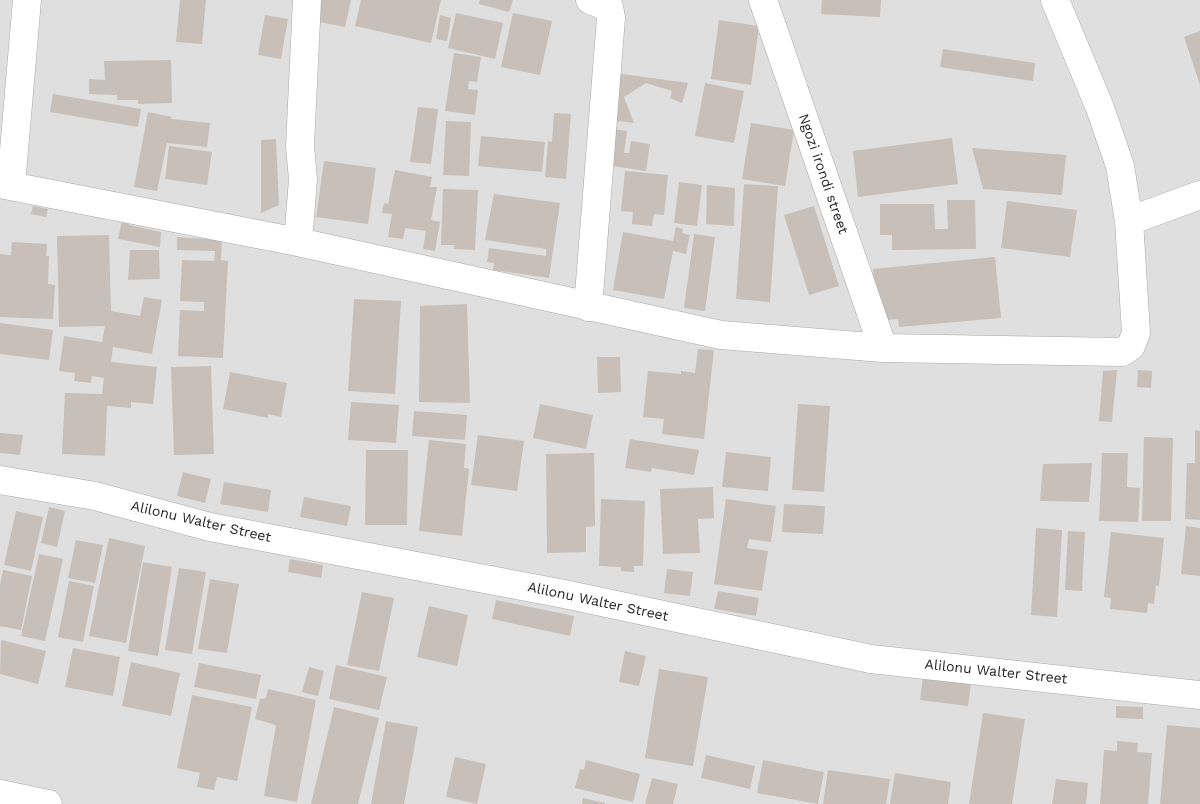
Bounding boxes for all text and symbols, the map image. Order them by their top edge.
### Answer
street label: Ngozi irondi street [795,112,851,236]
street label: Alilonu Walter Street [129,498,273,546]
street label: Alilonu Walter Street [526,579,670,625]
street label: Alilonu Walter Street [924,656,1068,688]

